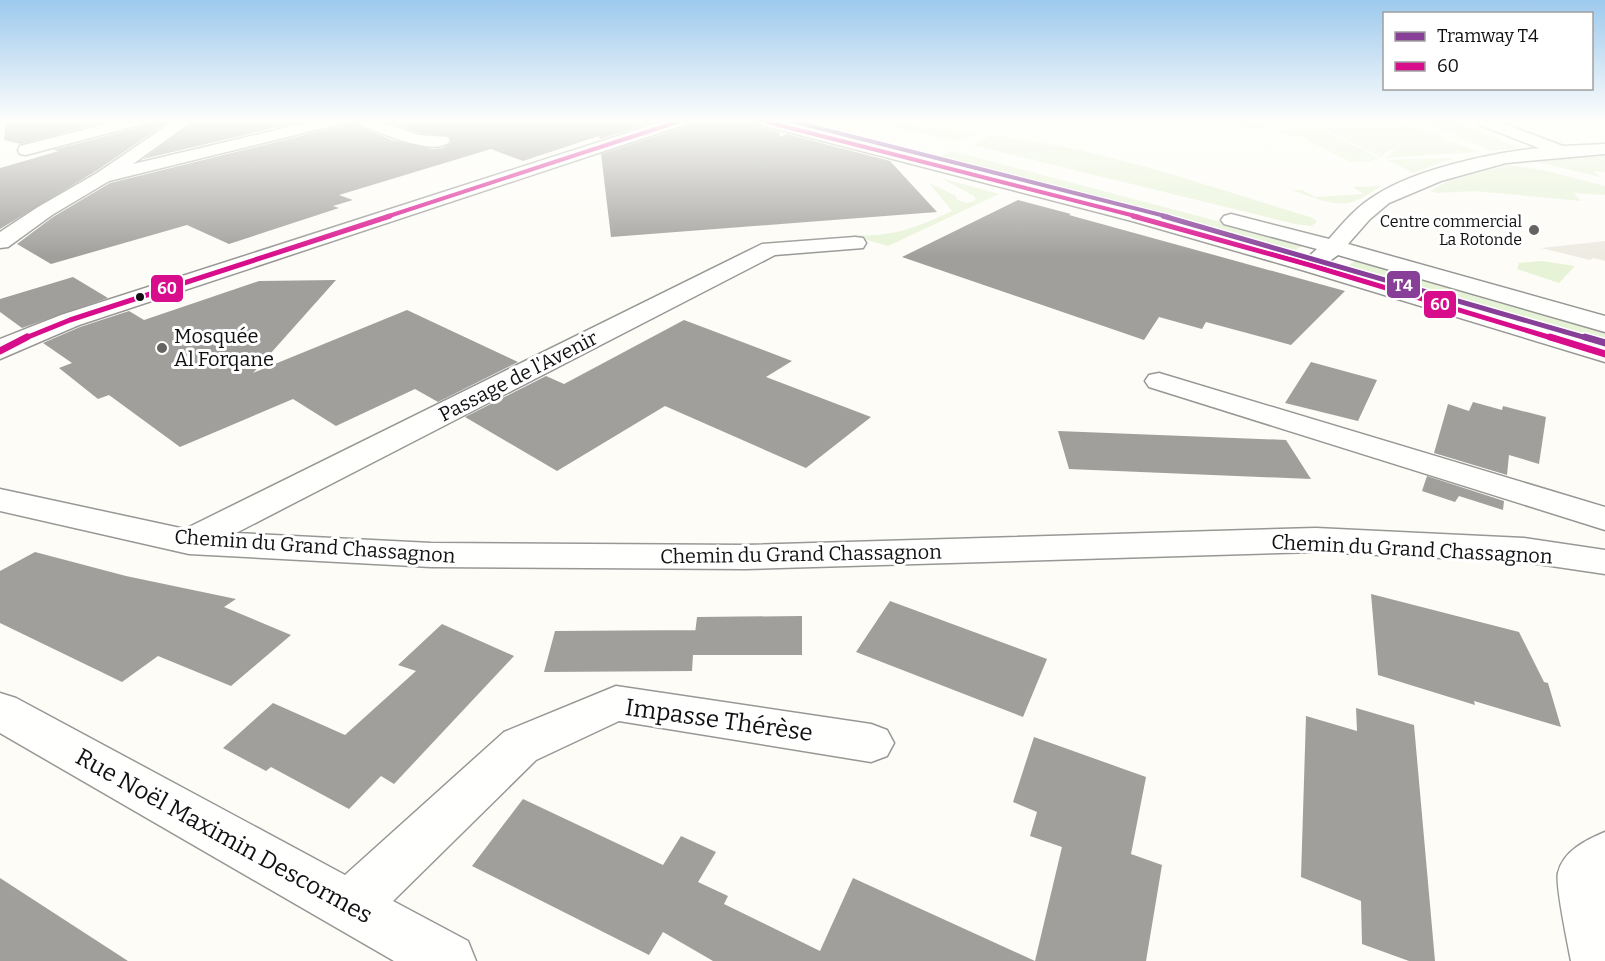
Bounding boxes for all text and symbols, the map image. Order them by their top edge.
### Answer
legend [1383,12,1593,90]
text: Tramway T4 [1437,25,1539,47]
text: 60 [1437,55,1459,77]
place label: Centre commercial La Rotonde [1380,212,1522,249]
marker: Centre commercial La Rotonde [1527,223,1541,237]
line badge: T4 [1386,270,1421,299]
line badge: 60 [150,274,184,303]
text: T4 [1393,276,1413,295]
text: 60 [157,279,177,298]
line badge: 60 [1423,290,1457,319]
unlabelled marker [134,291,146,303]
text: 60 [1430,295,1450,314]
place label: Mosquée Al Forqane [174,324,274,371]
street label: Passage de l'Avenir [435,326,602,426]
marker: Mosquée Al Forqane [155,341,169,355]
street label: Chemin du Grand Chassagnon [174,524,457,568]
street label: Chemin du Grand Chassagnon [1271,530,1554,568]
street label: Chemin du Grand Chassagnon [660,540,942,568]
street label: Impasse Thérèse [623,693,815,747]
street label: Rue Noël Maximin Descormes [71,743,377,929]

